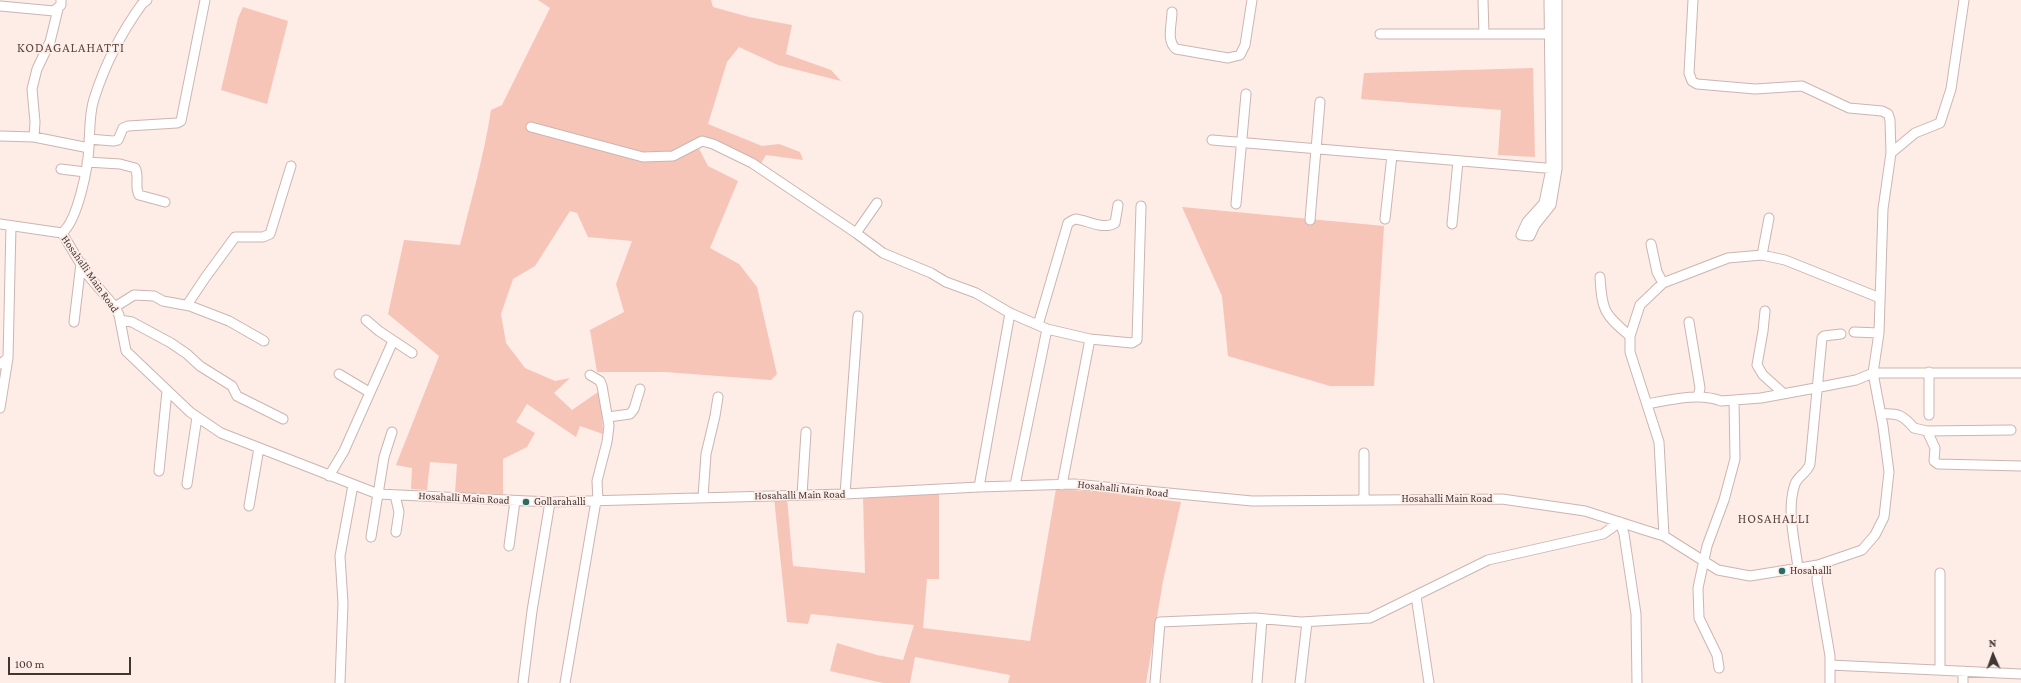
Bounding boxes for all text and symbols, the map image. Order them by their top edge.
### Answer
district label: KODAGALAHATTI [17,40,125,56]
street label: Hosahalli Main Road [58,233,122,315]
street label: Hosahalli Main Road [1077,478,1169,500]
street label: Hosahalli Main Road [754,488,846,502]
street label: Hosahalli Main Road [418,489,510,507]
street label: Hosahalli Main Road [1401,492,1493,506]
place label: Gollarahalli [534,495,586,509]
marker: Gollarahalli [521,497,531,507]
district label: HOSAHALLI [1738,511,1810,527]
place label: Hosahalli [1790,564,1832,578]
marker: Hosahalli [1777,566,1787,576]
north arrow [1973,635,2013,675]
text: N [1989,637,1997,649]
scale bar [10,649,133,675]
text: 100 m [15,657,44,671]

